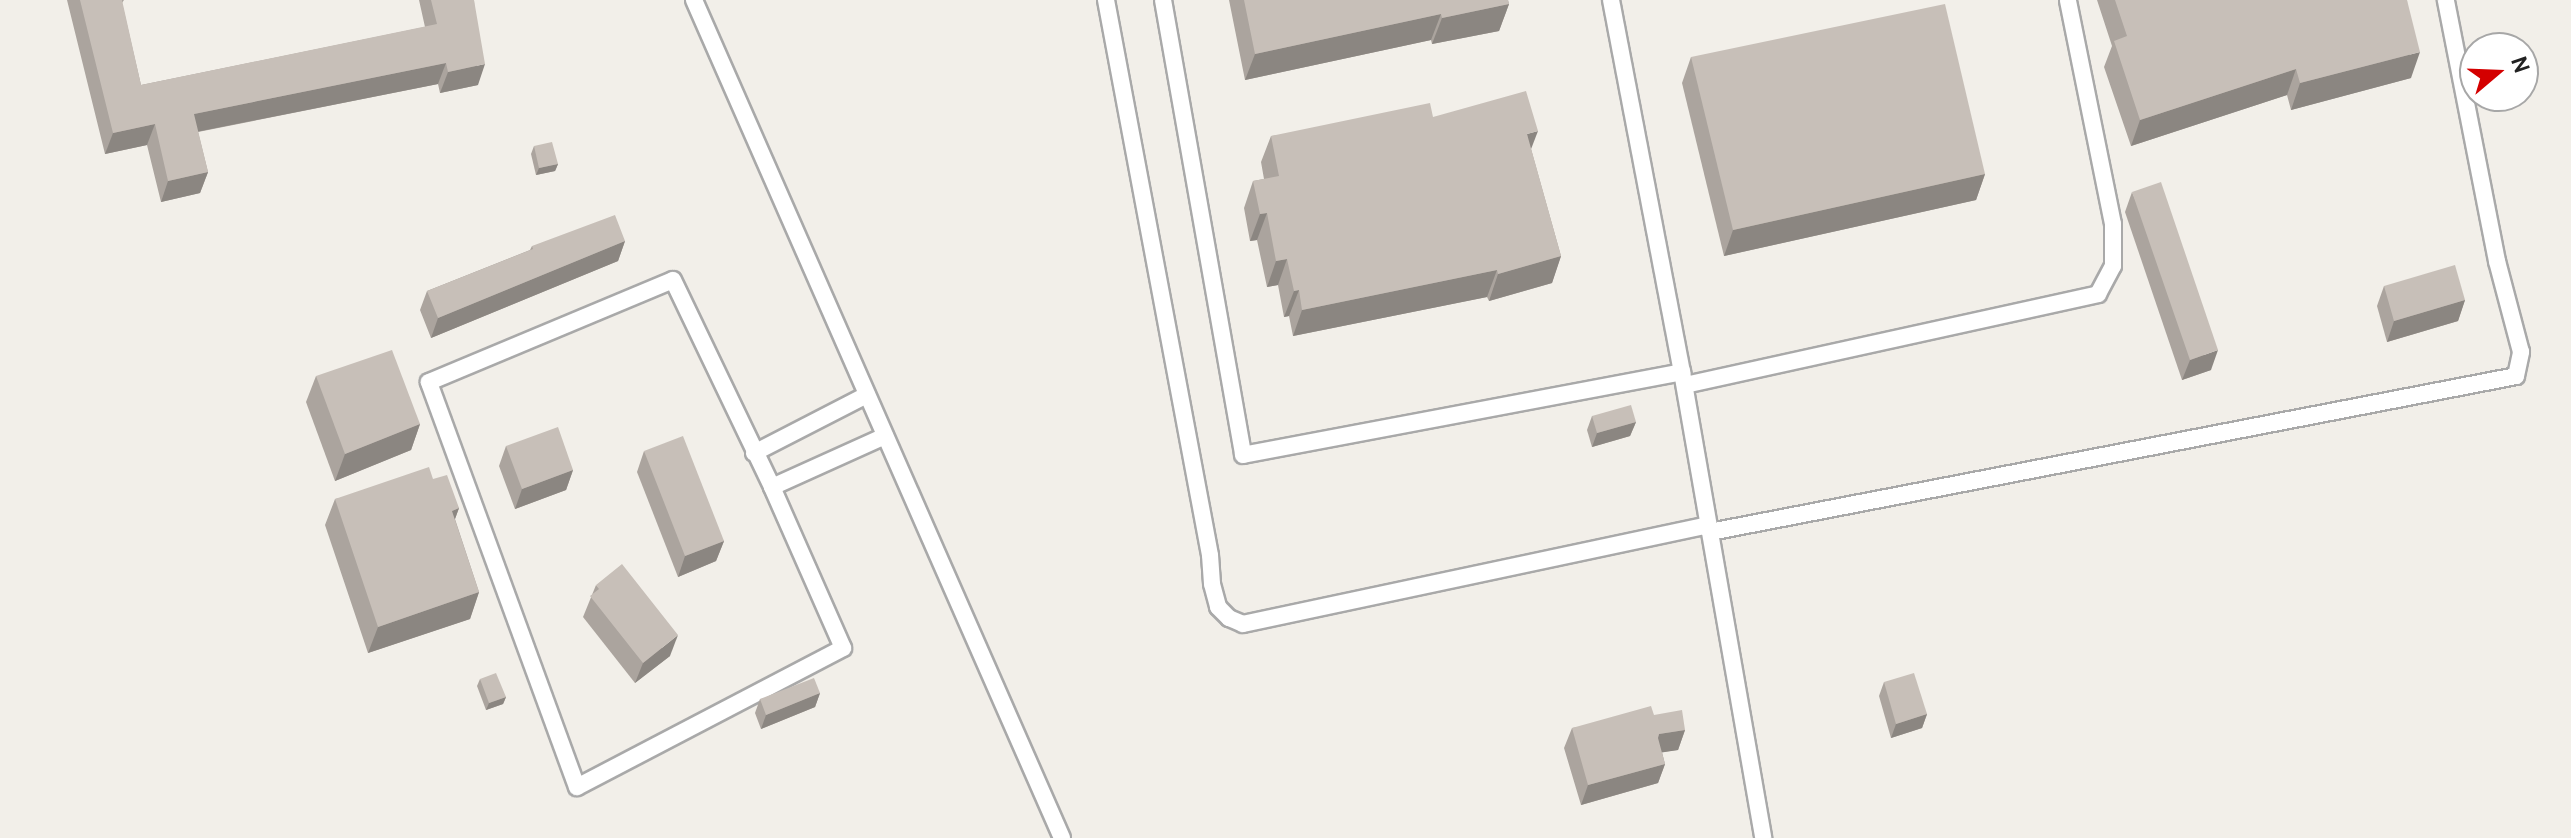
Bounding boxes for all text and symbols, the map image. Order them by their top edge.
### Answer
north arrow [2459,32,2539,112]
text: N [2505,53,2536,76]

